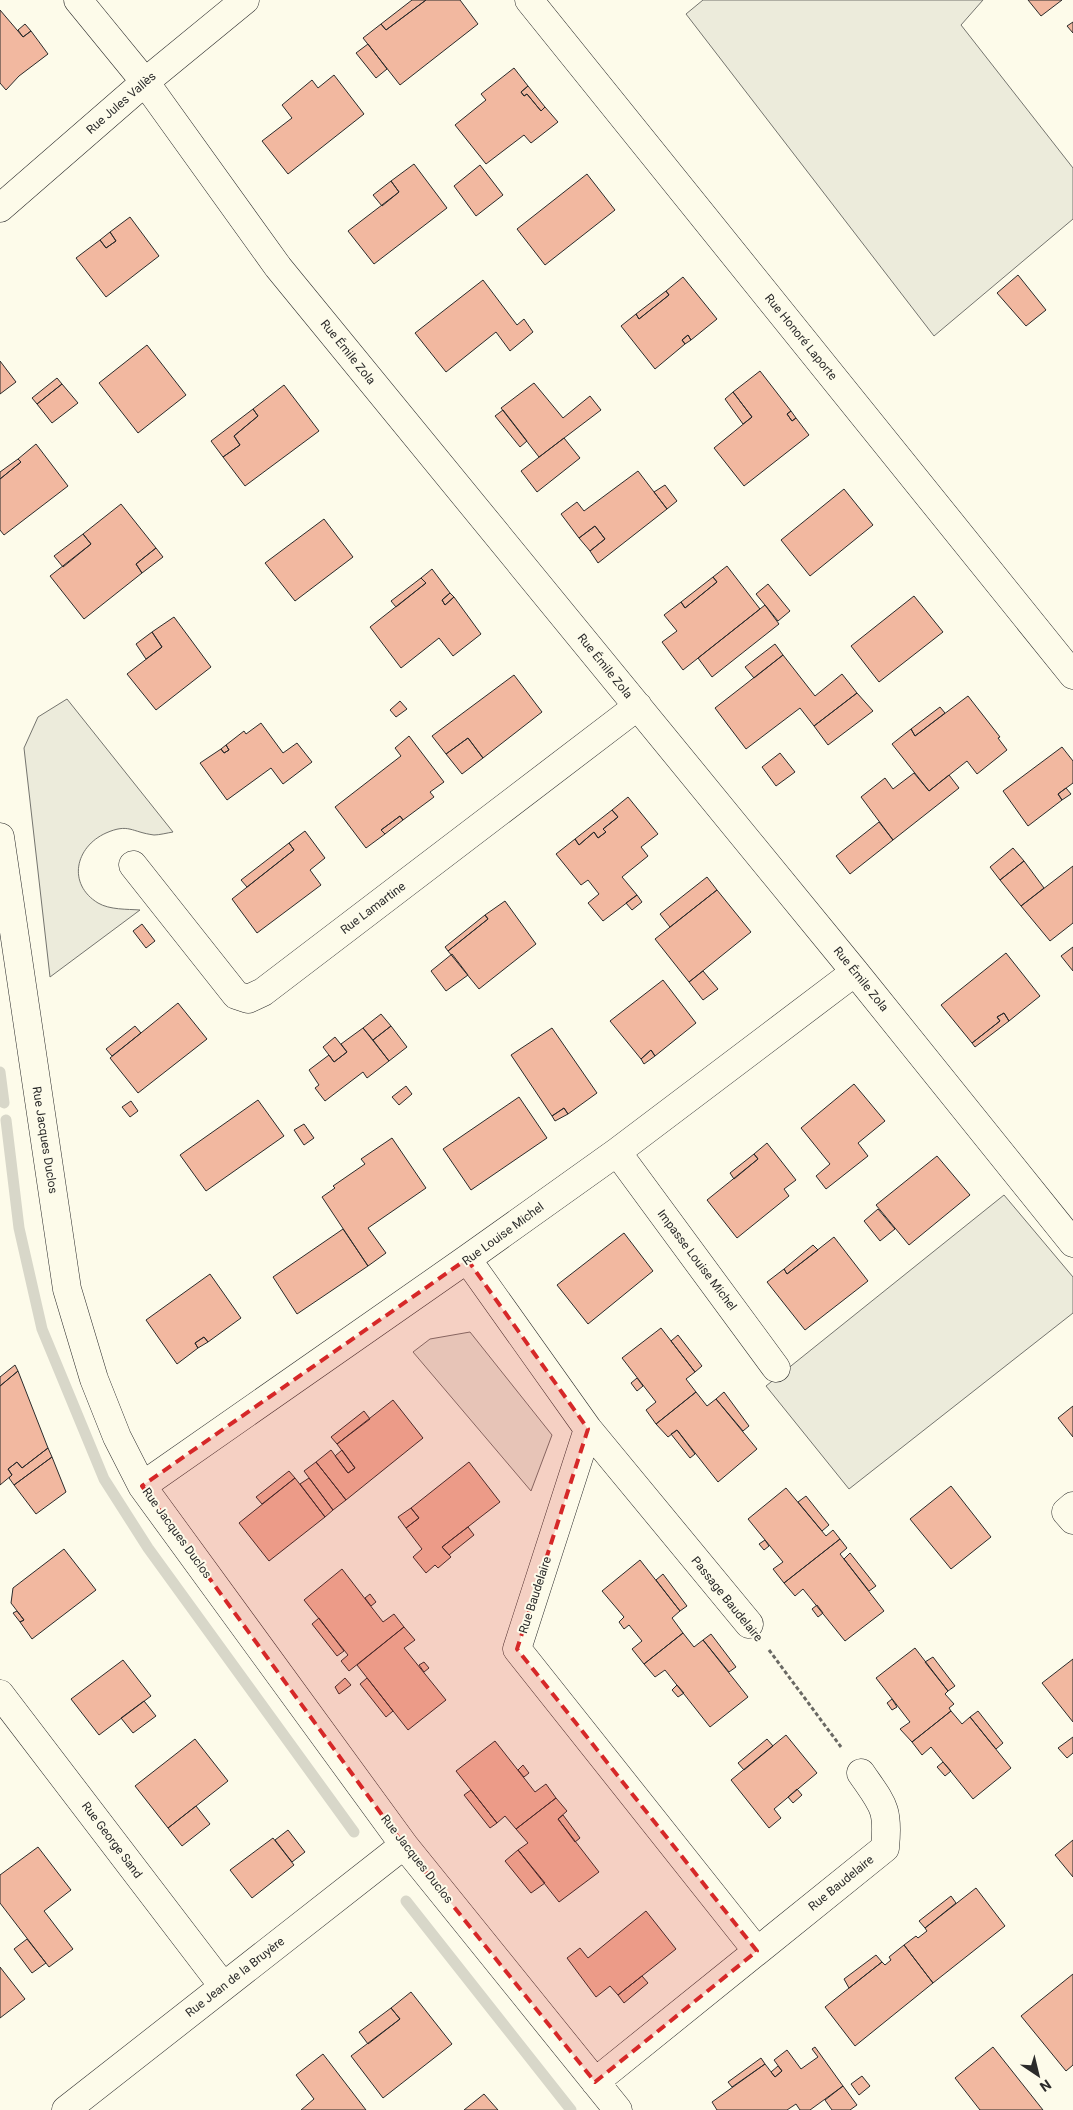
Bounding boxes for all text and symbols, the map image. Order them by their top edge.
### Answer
street label: Rue Jules Vallès [83,69,159,137]
street label: Rue Honoré Laporte [762,291,840,383]
street label: Rue Émile Zola [318,316,379,387]
street label: Rue Émile Zola [575,630,636,701]
street label: Rue Lamartine [338,879,408,937]
street label: Rue Émile Zola [831,943,892,1014]
street label: Rue Jacques Duclos [30,1085,60,1195]
street label: Rue Louise Michel [460,1200,546,1268]
street label: Impasse Louise Michel [654,1207,740,1313]
street label: Rue Jacques Duclos [139,1485,215,1581]
street label: Passage Baudelaire [688,1554,766,1644]
street label: Rue Baudelaire [516,1555,554,1635]
street label: Rue George Sand [79,1799,145,1881]
street label: Rue Jacques Duclos [378,1812,456,1906]
street label: Rue Baudelaire [806,1852,876,1914]
street label: Rue Jean de la Bruyère [183,1934,287,2020]
north arrow [1013,2050,1063,2100]
text: N [1037,2076,1054,2095]

